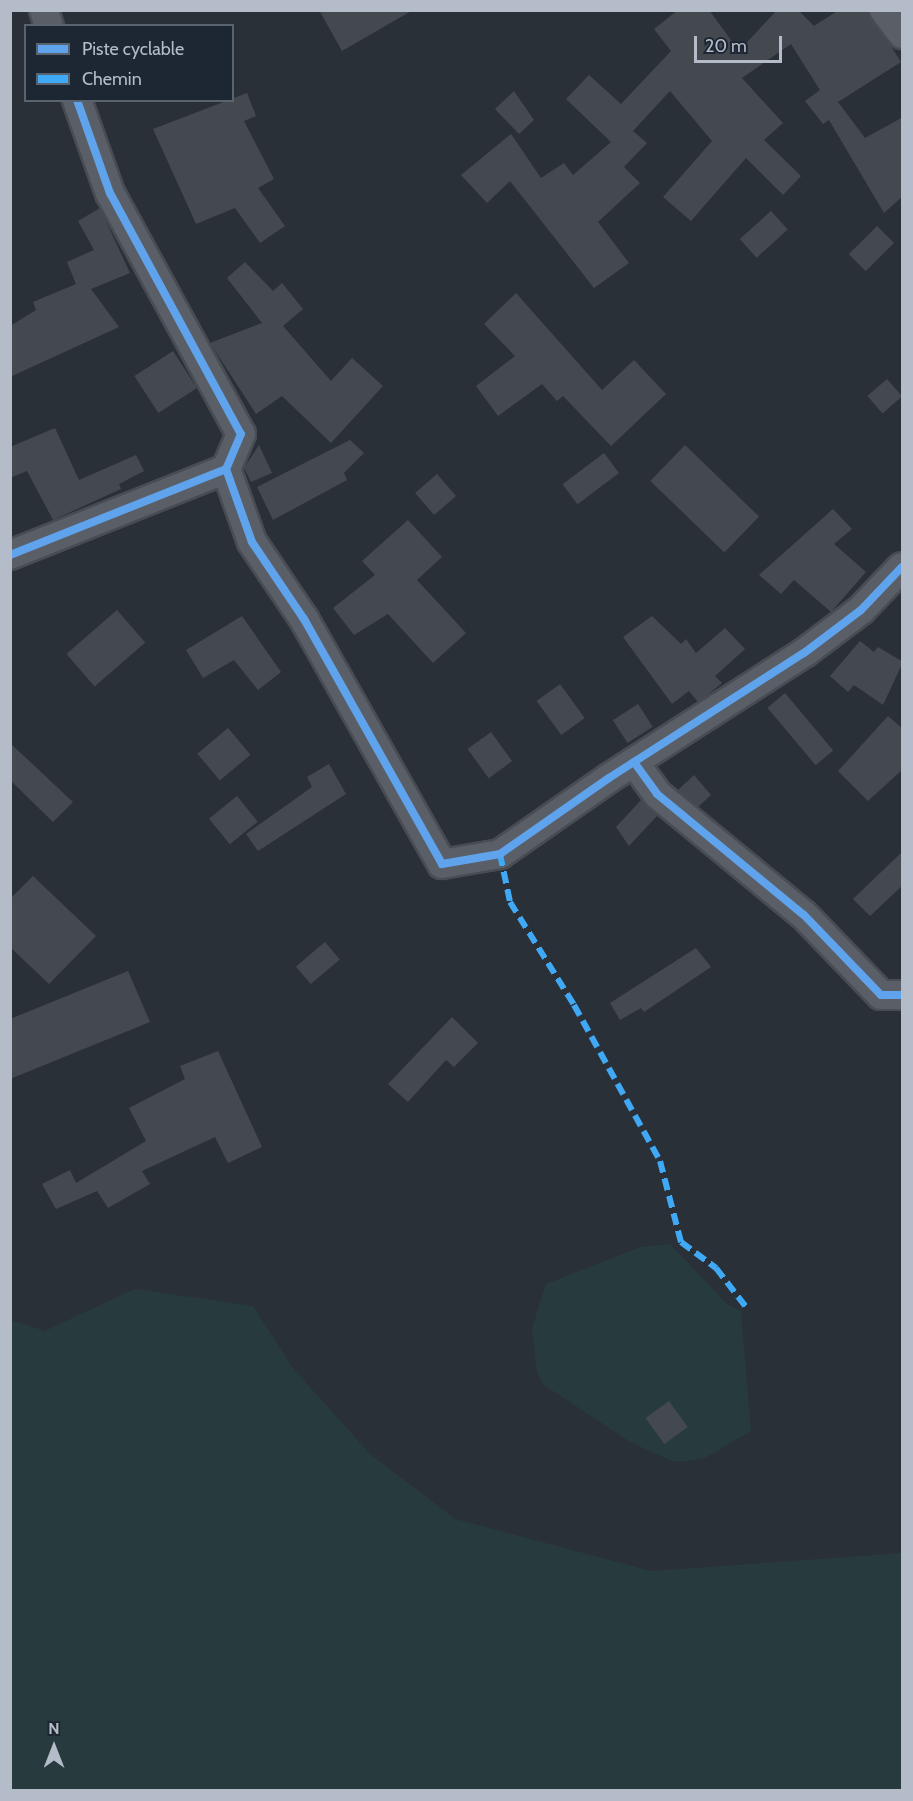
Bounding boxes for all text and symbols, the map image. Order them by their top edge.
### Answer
legend [24,24,234,102]
scale bar [697,24,786,62]
text: 20 m [705,35,747,57]
text: Piste cyclable [82,38,184,60]
text: Chemin [82,68,142,90]
north arrow [24,1717,84,1777]
text: N [48,1719,60,1738]

